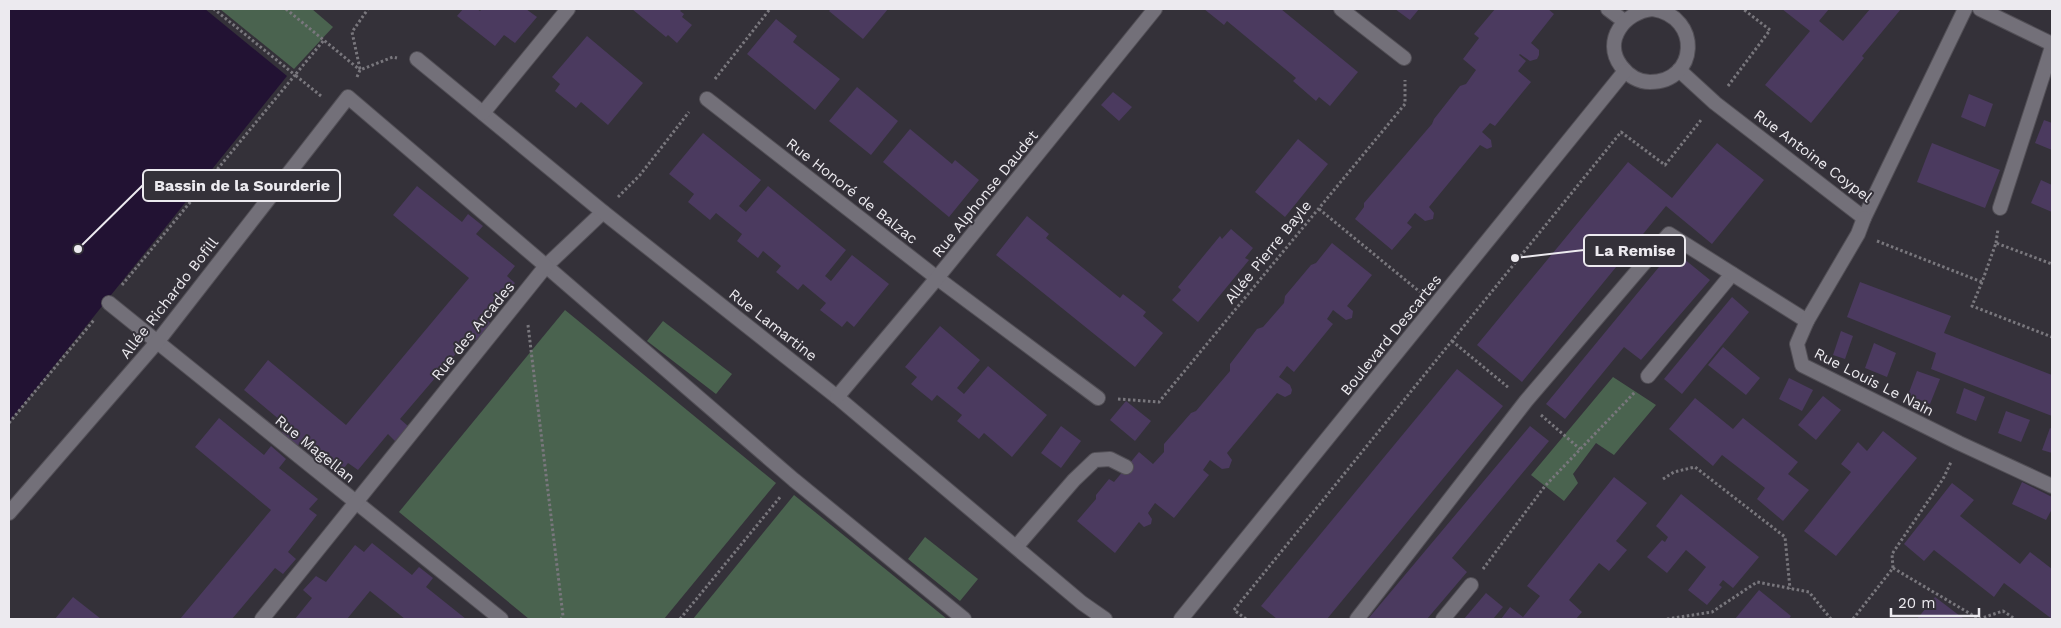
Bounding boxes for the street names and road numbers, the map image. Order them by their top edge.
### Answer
street label: Rue Antoine Coypel [1750,106,1876,206]
street label: Rue Alphonse Daudet [928,126,1042,261]
street label: Rue Honoré de Balzac [783,134,921,248]
street label: Allée Pierre Bayle [1221,197,1315,307]
street label: Allée Richardo Bofill [116,234,222,362]
street label: Boulevard Descartes [1337,271,1445,399]
street label: Rue des Arcades [428,278,518,384]
street label: Rue Lamartine [725,285,821,365]
street label: Rue Louis Le Nain [1811,344,1937,420]
street label: Rue Magellan [271,411,359,487]

